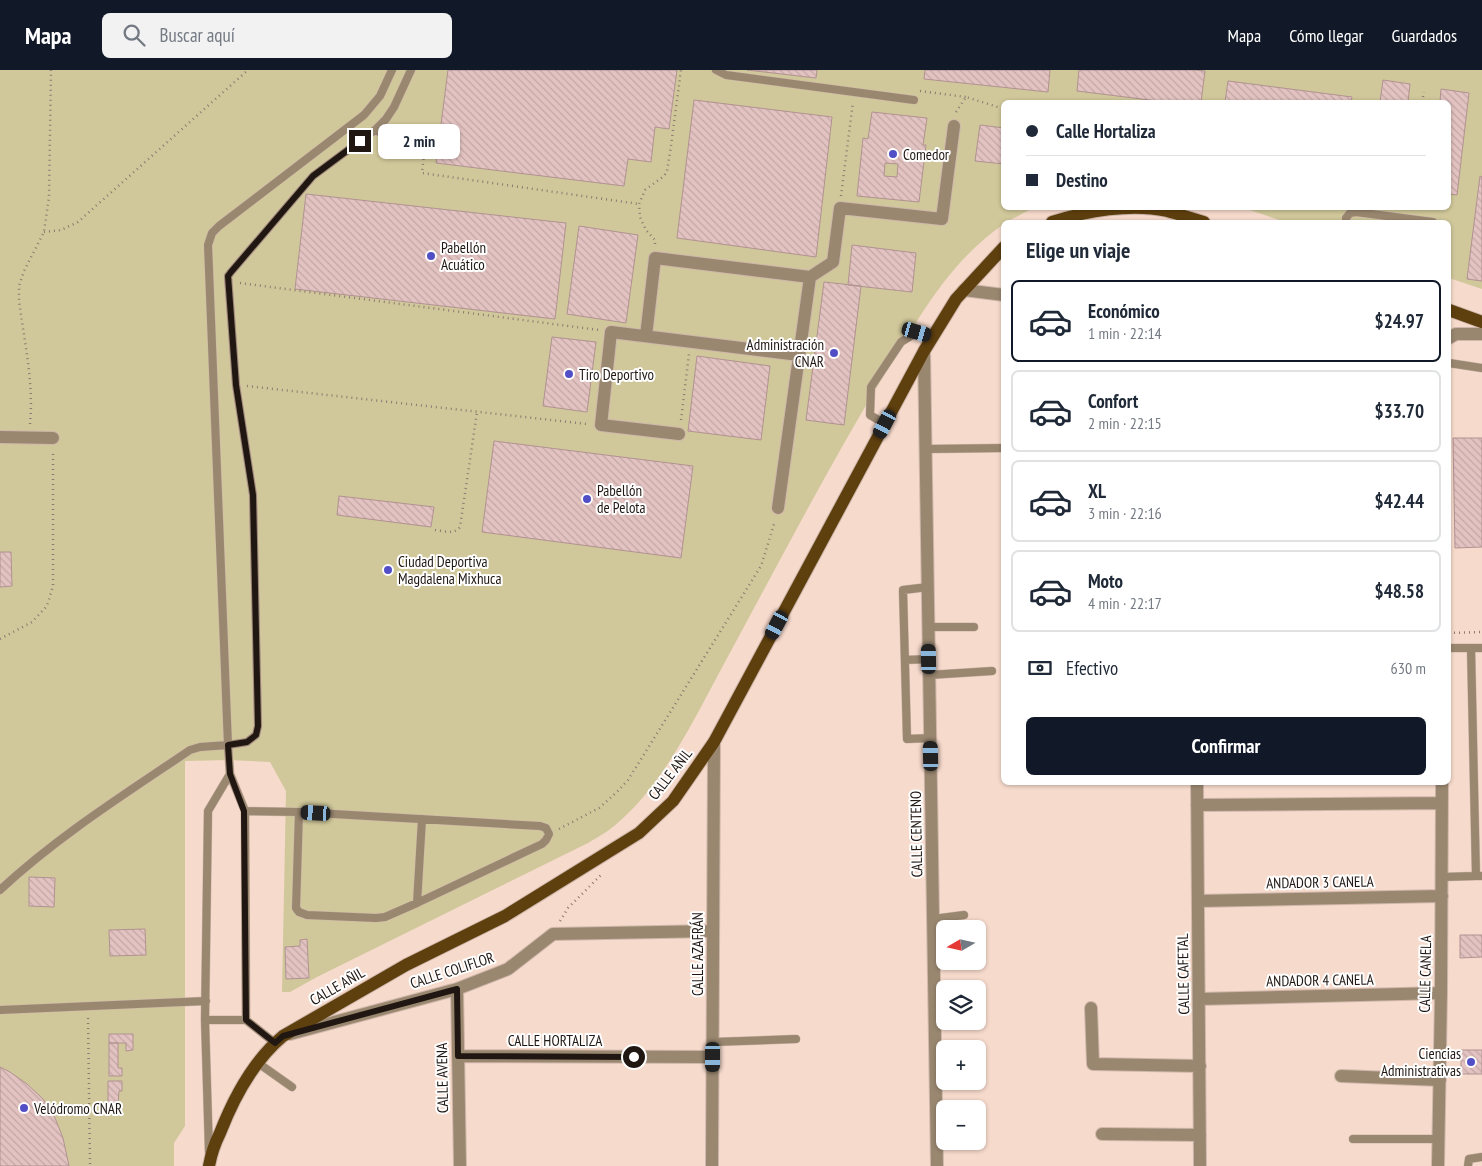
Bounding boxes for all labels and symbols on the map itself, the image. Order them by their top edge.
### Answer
callout: 2 min [378,124,460,158]
route end [349,130,371,152]
place label: Comedor [903,145,950,164]
marker: Comedor [887,148,899,160]
place label: Pabellón Acuático [441,238,486,274]
marker: Pabellón Acuático [425,250,437,262]
car [900,321,933,343]
place label: Administración CNAR [747,335,824,371]
marker: Administración CNAR [828,347,840,359]
place label: Tiro Deportivo [579,365,654,384]
marker: Tiro Deportivo [563,368,575,380]
car [871,407,898,441]
place label: Pabellón de Pelota [597,481,646,517]
marker: Pabellón de Pelota [581,493,593,505]
place label: Ciudad Deportiva Magdalena Mixhuca [398,552,501,588]
marker: Ciudad Deportiva Magdalena Mixhuca [382,564,394,576]
car [763,608,790,642]
car [921,644,936,674]
car [923,741,938,771]
street label: CALLE AÑIL [644,744,696,804]
street label: CALLE CENTENO [906,791,926,877]
car [300,805,331,821]
street label: ANDADOR 3 CANELA [1266,872,1375,892]
street label: CALLE AZAFRÁN [688,912,707,996]
north arrow [936,920,986,970]
street label: CALLE CAFETAL [1173,933,1193,1015]
street label: CALLE CANELA [1415,934,1435,1013]
street label: CALLE COLIFLOR [408,947,496,993]
street label: CALLE AÑIL [306,962,368,1009]
street label: ANDADOR 4 CANELA [1266,970,1375,990]
street label: CALLE HORTALIZA [508,1031,603,1050]
street label: CALLE AVENA [432,1042,452,1113]
car [705,1042,720,1072]
place label: Ciencias Administrativas [1381,1044,1461,1080]
route start [623,1046,645,1068]
marker: Ciencias Administrativas [1465,1056,1477,1068]
place label: Velódromo CNAR [33,1099,122,1118]
marker: Velódromo CNAR [18,1102,30,1114]

